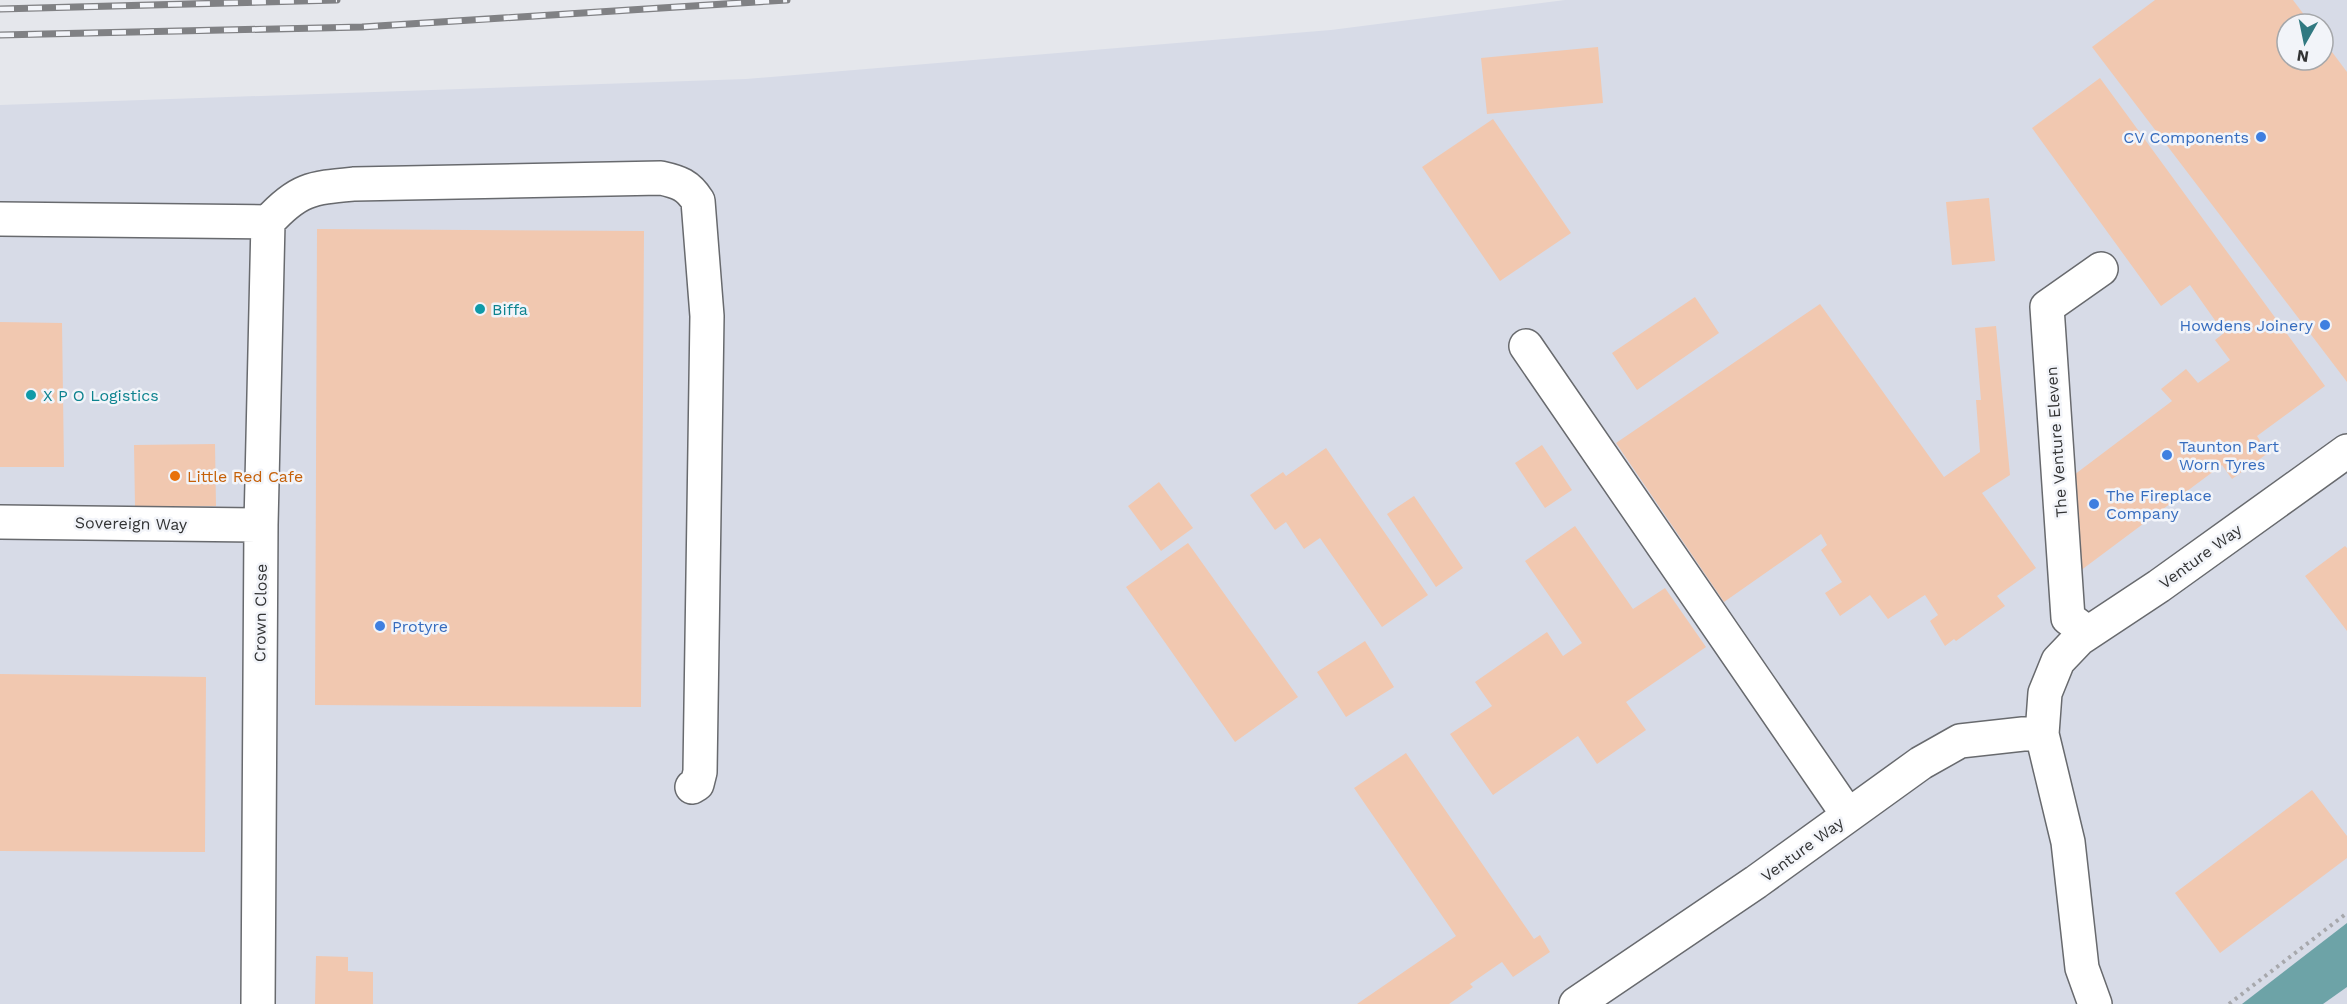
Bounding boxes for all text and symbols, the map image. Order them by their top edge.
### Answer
north arrow [2275,12,2335,72]
text: N [2295,46,2310,67]
place label: CV Components [2123,128,2249,147]
marker: CV Components [2254,130,2268,144]
place label: Biffa [492,300,528,319]
marker: Biffa [473,302,487,316]
place label: Howdens Joinery [2180,316,2314,335]
marker: Howdens Joinery [2318,318,2332,332]
street label: The Venture Eleven [2042,366,2071,518]
place label: X P O Logistics [43,386,159,405]
marker: X P O Logistics [24,388,38,402]
place label: Taunton Part Worn Tyres [2179,437,2279,474]
marker: Taunton Part Worn Tyres [2160,448,2174,462]
place label: Little Red Cafe [187,467,303,486]
marker: Little Red Cafe [168,469,182,483]
place label: The Fireplace Company [2106,486,2212,523]
marker: The Fireplace Company [2087,497,2101,511]
street label: Sovereign Way [75,513,188,534]
street label: Venture Way [2155,520,2246,593]
street label: Crown Close [250,564,271,662]
place label: Protyre [392,617,448,636]
marker: Protyre [373,619,387,633]
street label: Venture Way [1757,813,1848,886]

